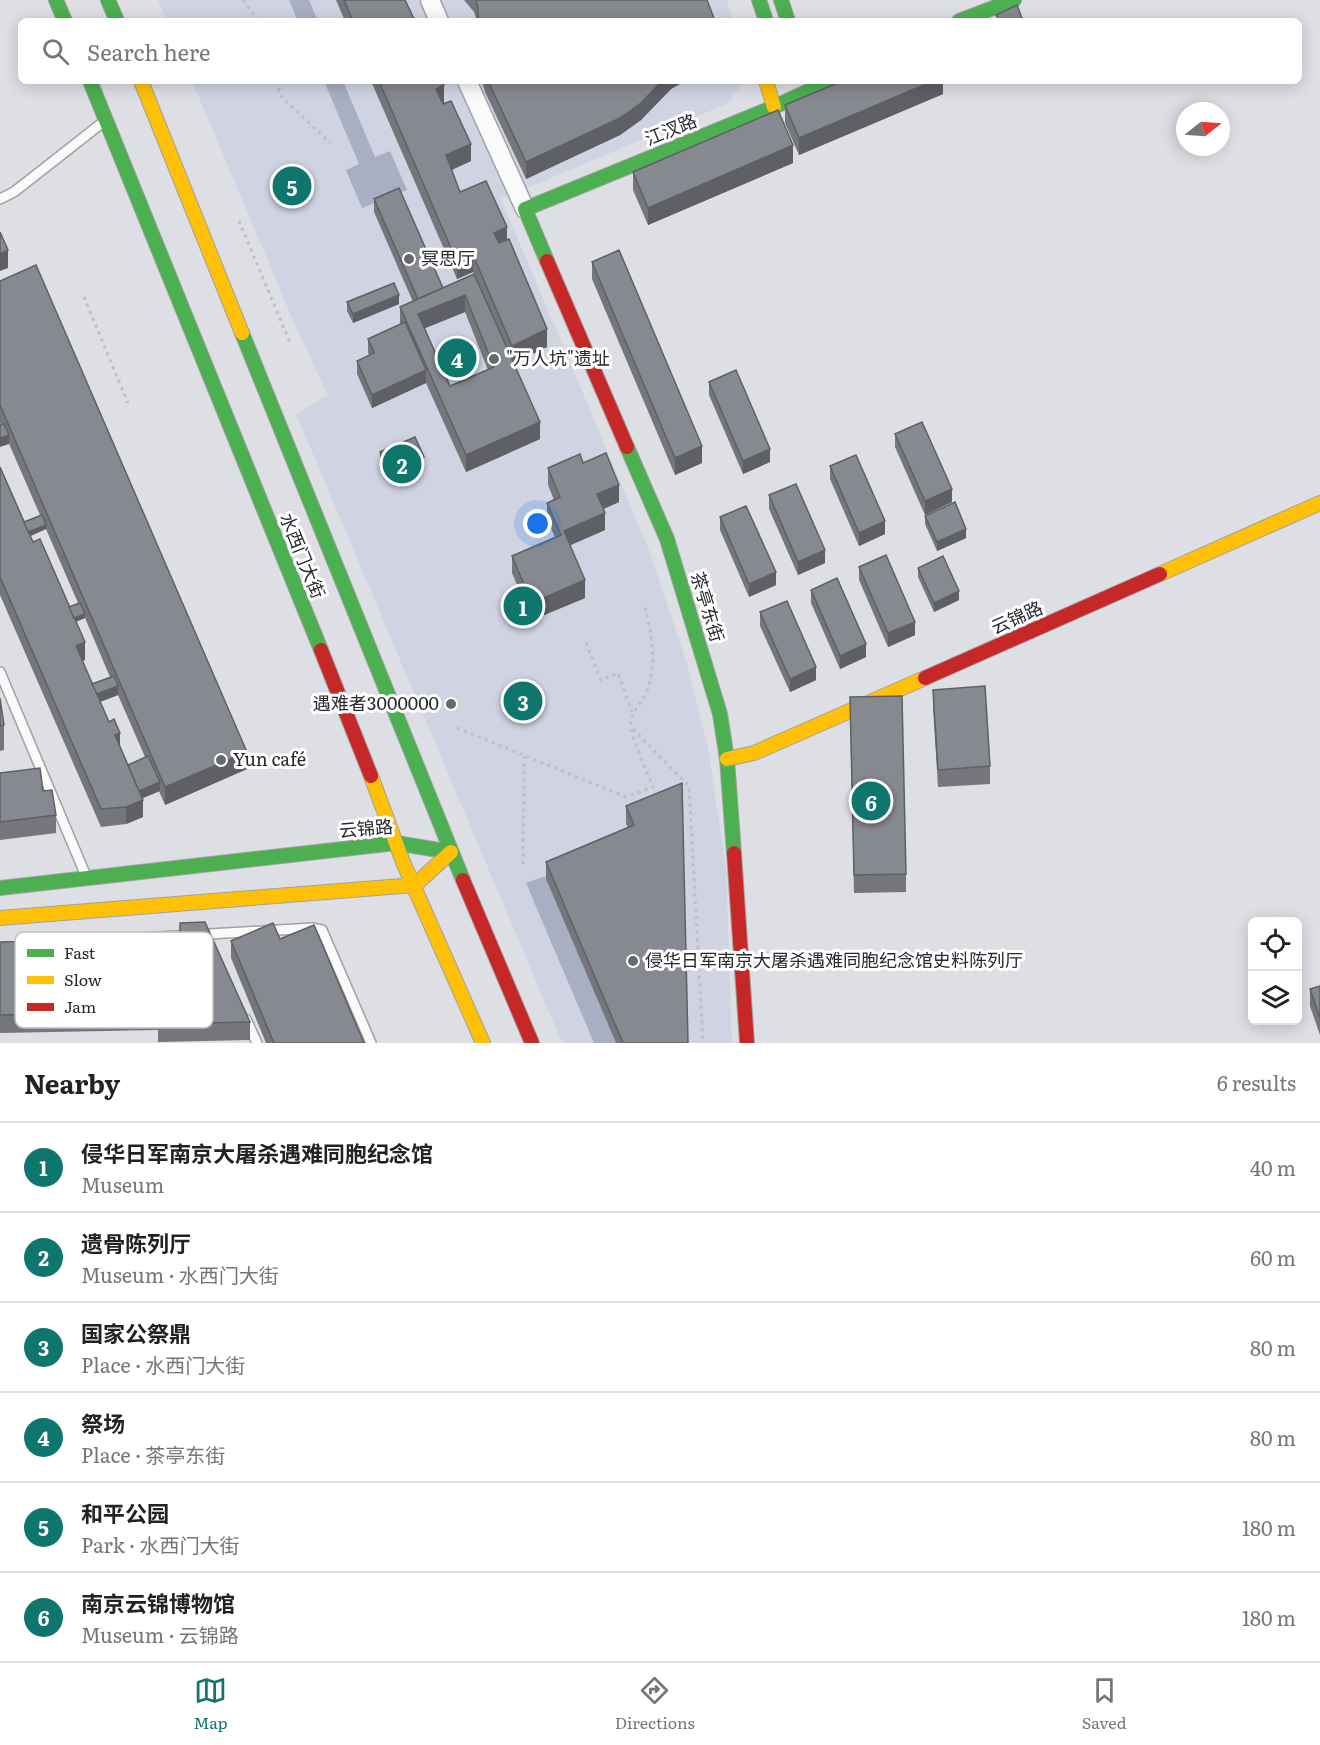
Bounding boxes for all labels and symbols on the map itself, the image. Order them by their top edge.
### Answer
north arrow [1176,102,1230,156]
street label: 江汊路 [640,106,701,151]
pin: 5 [272,164,312,208]
place label: 冥思厅 [421,244,475,271]
marker: 冥思厅 [402,252,416,266]
pin: 4 [438,336,476,380]
place label: "万人坑"遗址 [506,344,610,371]
marker: "万人坑"遗址 [487,352,501,366]
pin: 2 [382,442,422,486]
street label: 水西门大街 [274,509,333,602]
your location [523,509,552,538]
street label: 茶亭东街 [685,568,732,645]
pin: 1 [504,584,542,628]
street label: 云锦路 [986,593,1047,640]
pin: 3 [504,678,542,724]
place label: 遇难者3000000 [313,689,439,716]
marker: 遇难者3000000 [444,697,458,711]
place label: Yun café [233,745,306,772]
marker: Yun café [214,753,228,767]
pin: 6 [852,778,890,824]
street label: 云锦路 [338,812,394,843]
legend [15,932,213,1028]
text: Fast [64,940,96,964]
place label: 侵华日军南京大屠杀遇难同胞纪念馆史料陈列厅 [645,946,1023,973]
marker: 侵华日军南京大屠杀遇难同胞纪念馆史料陈列厅 [626,954,640,968]
text: Slow [64,967,102,991]
text: Jam [64,994,97,1018]

